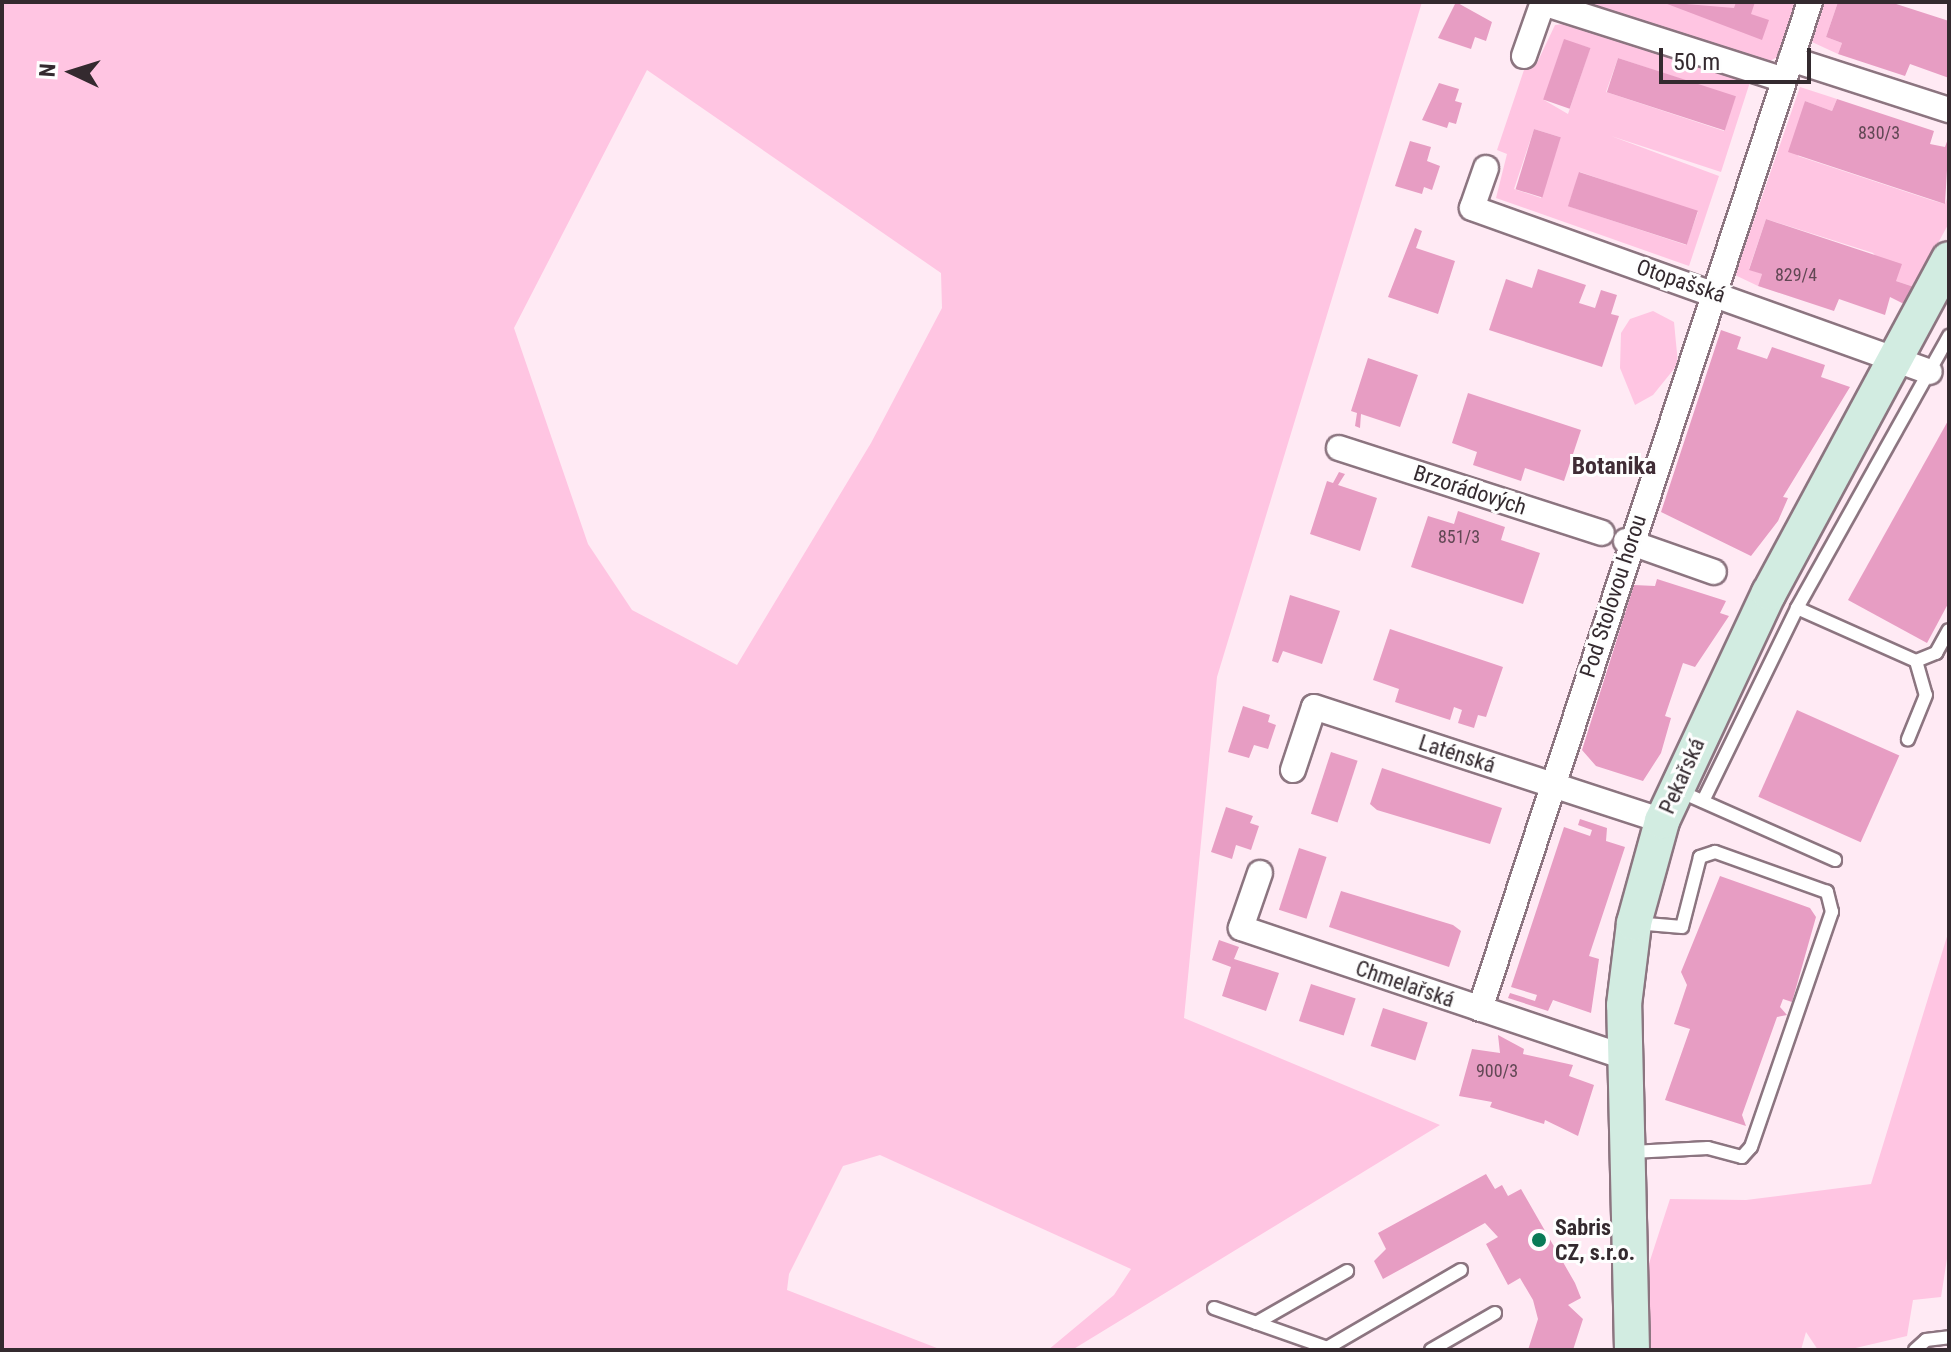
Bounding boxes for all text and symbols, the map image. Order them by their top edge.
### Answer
north arrow [32,32,112,112]
scale bar [1663,32,1815,82]
text: 50 m [1673,48,1720,76]
text: N [35,63,60,78]
house number: 830/3 [1858,122,1900,144]
street label: Otopašská [1633,253,1729,309]
house number: 829/4 [1775,264,1817,286]
district label: Botanika [1572,453,1656,481]
street label: Brzorádových [1410,459,1530,521]
street label: Pod Stolovou horou [1574,511,1652,681]
house number: 851/3 [1438,526,1480,548]
street label: Laténská [1415,729,1499,779]
street label: Pekařská [1654,734,1710,818]
street label: Chmelařská [1352,955,1458,1013]
house number: 900/3 [1476,1060,1518,1082]
place label: Sabris CZ, s.r.o. [1555,1214,1635,1266]
marker: Sabris CZ, s.r.o. [1530,1231,1548,1249]

